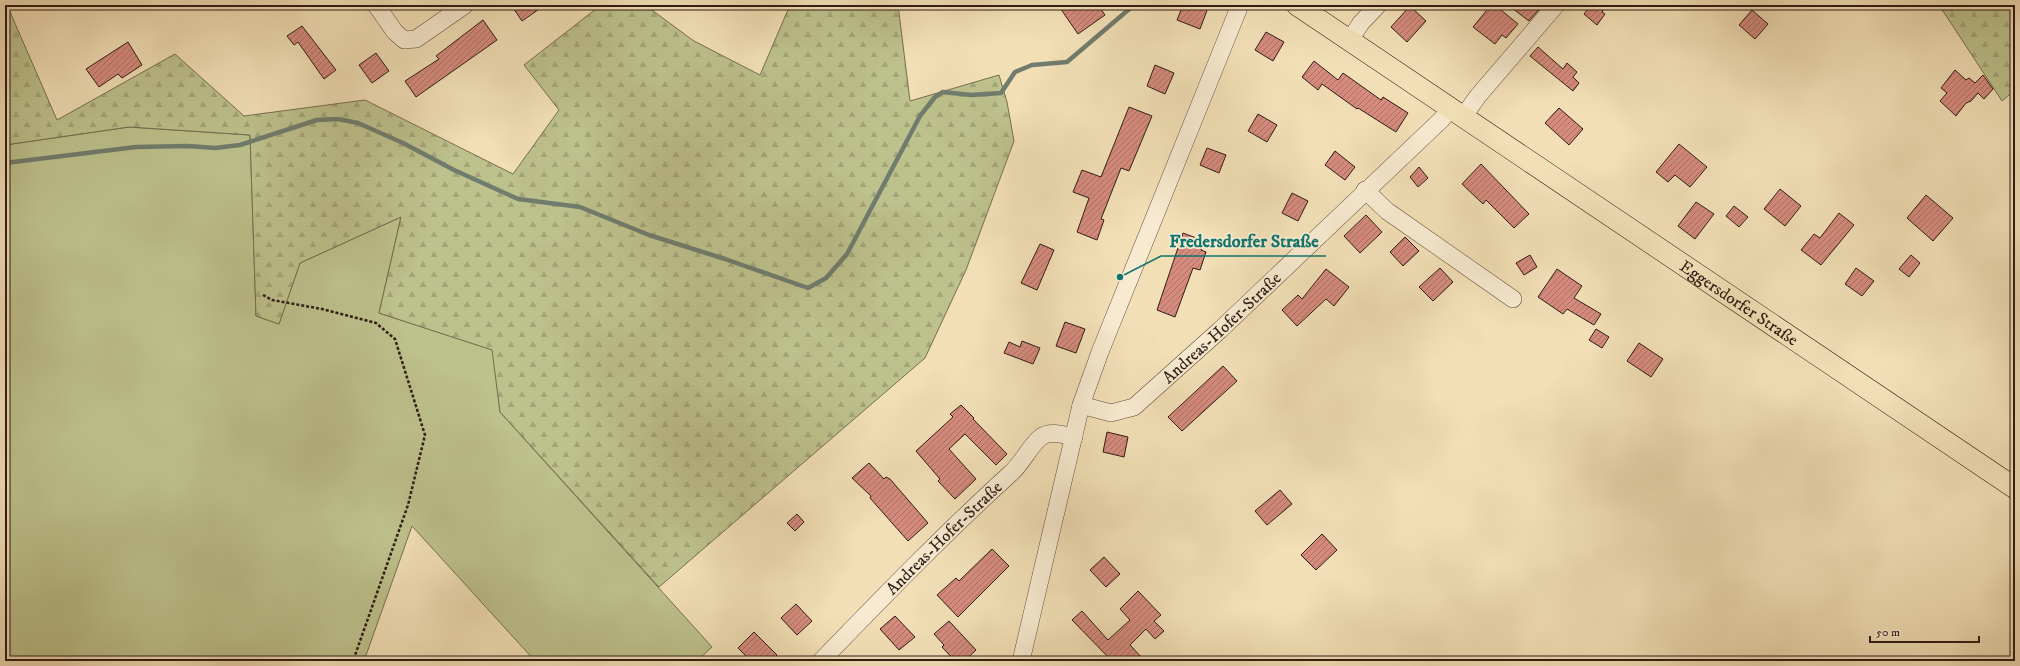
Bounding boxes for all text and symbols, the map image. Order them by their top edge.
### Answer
callout: Fredersdorfer Straße [1161,226,1326,256]
text: Fredersdorfer Straße [1169,231,1319,253]
street label: Eggersdorfer Straße [1675,256,1802,351]
street label: Andreas-Hofer-Straße [1158,268,1286,389]
street label: Andreas-Hofer-Straße [881,477,1007,600]
scale bar [1870,618,1979,644]
text: 50 m [1876,625,1900,640]

